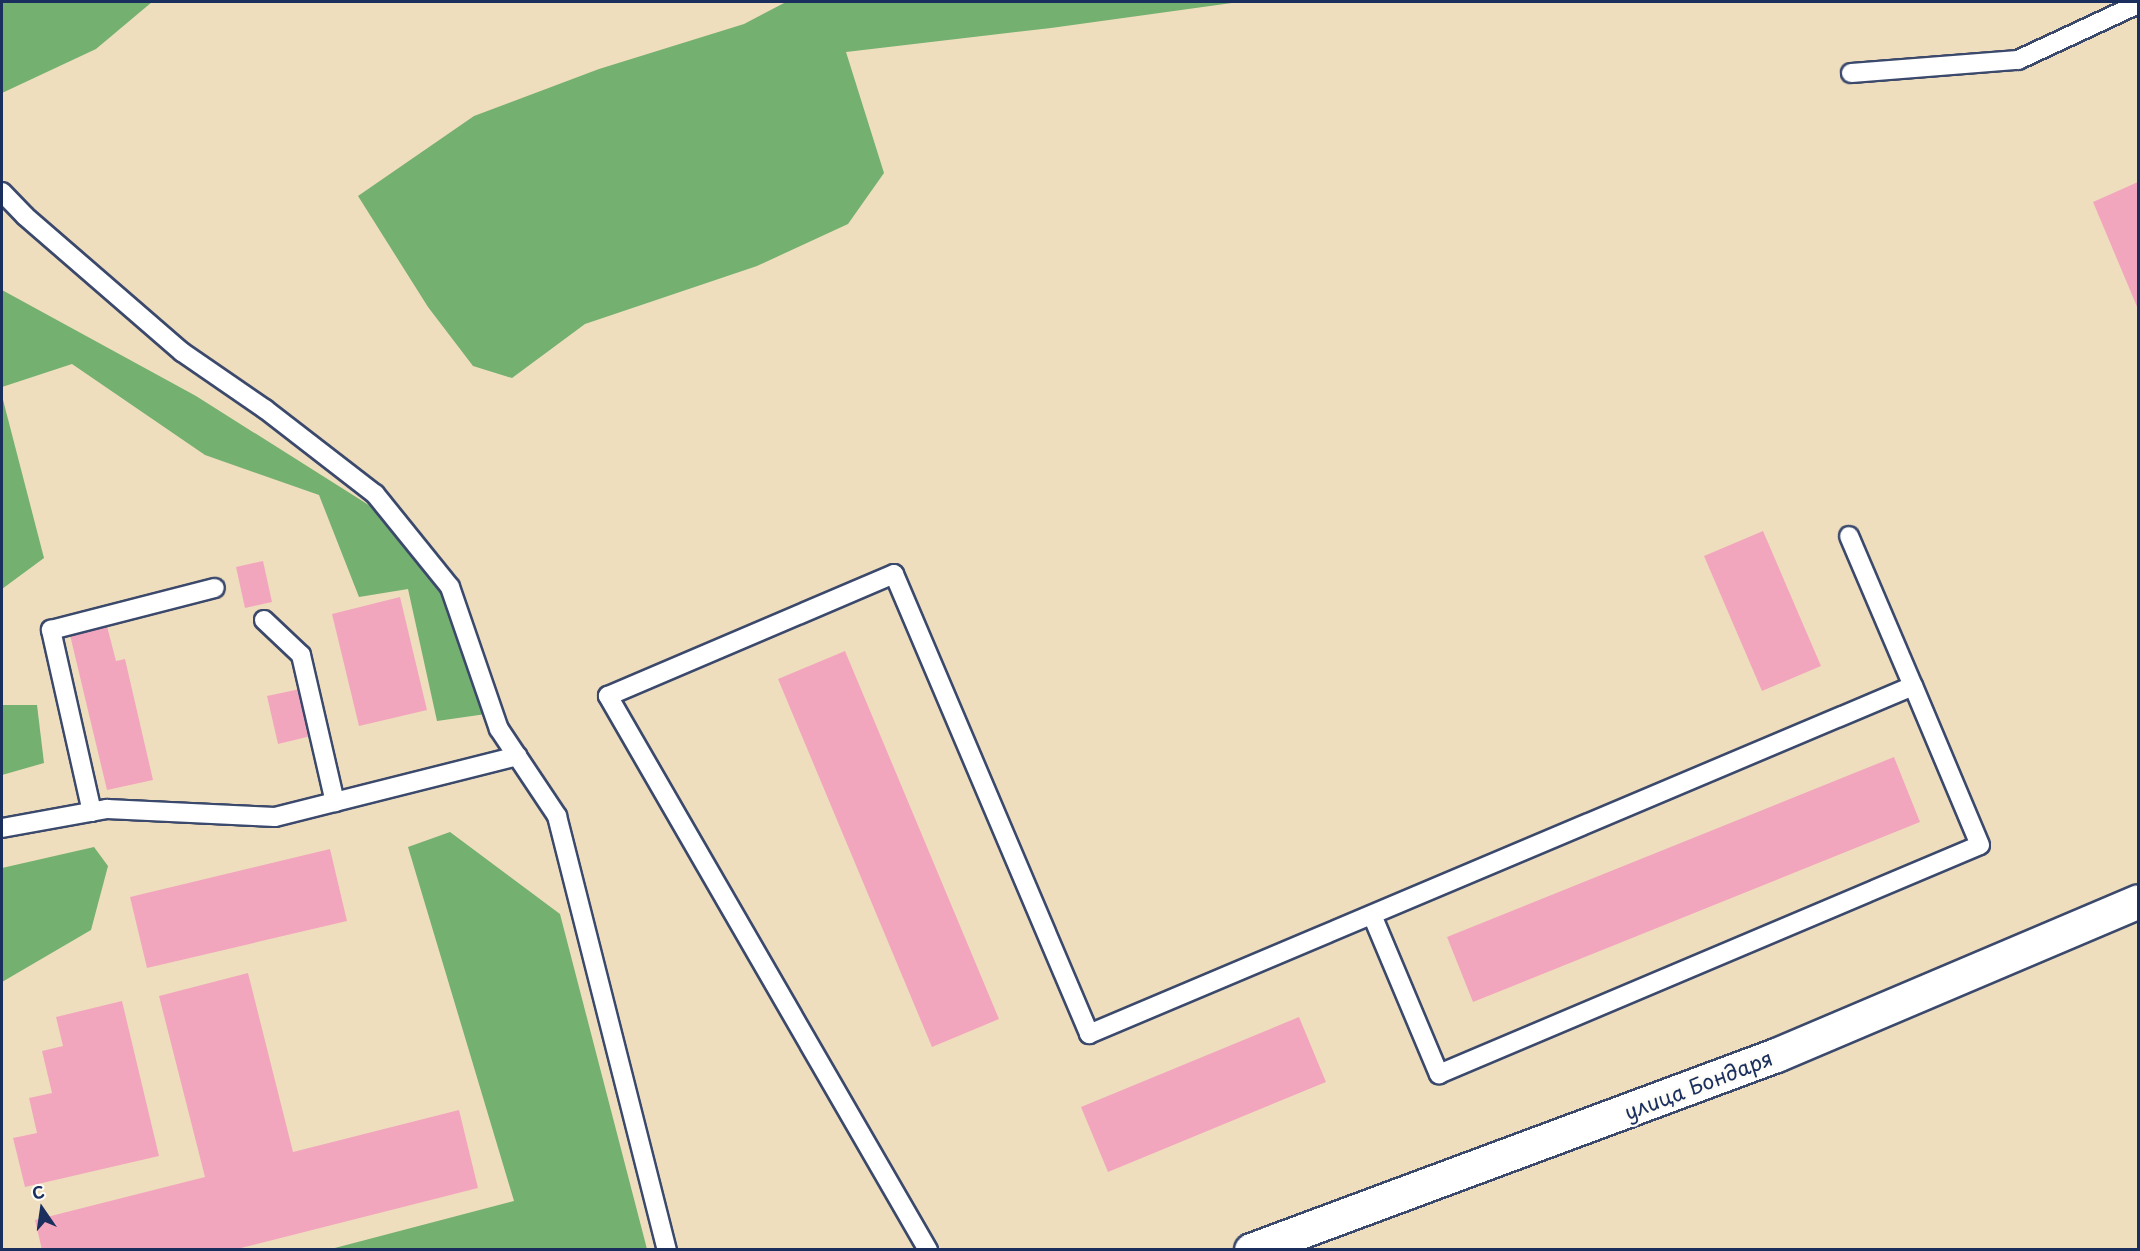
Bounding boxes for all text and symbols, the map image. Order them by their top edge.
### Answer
street label: улица Бондаря [1620,1044,1776,1124]
text: С [29,1178,47,1205]
north arrow [12,1179,72,1239]

